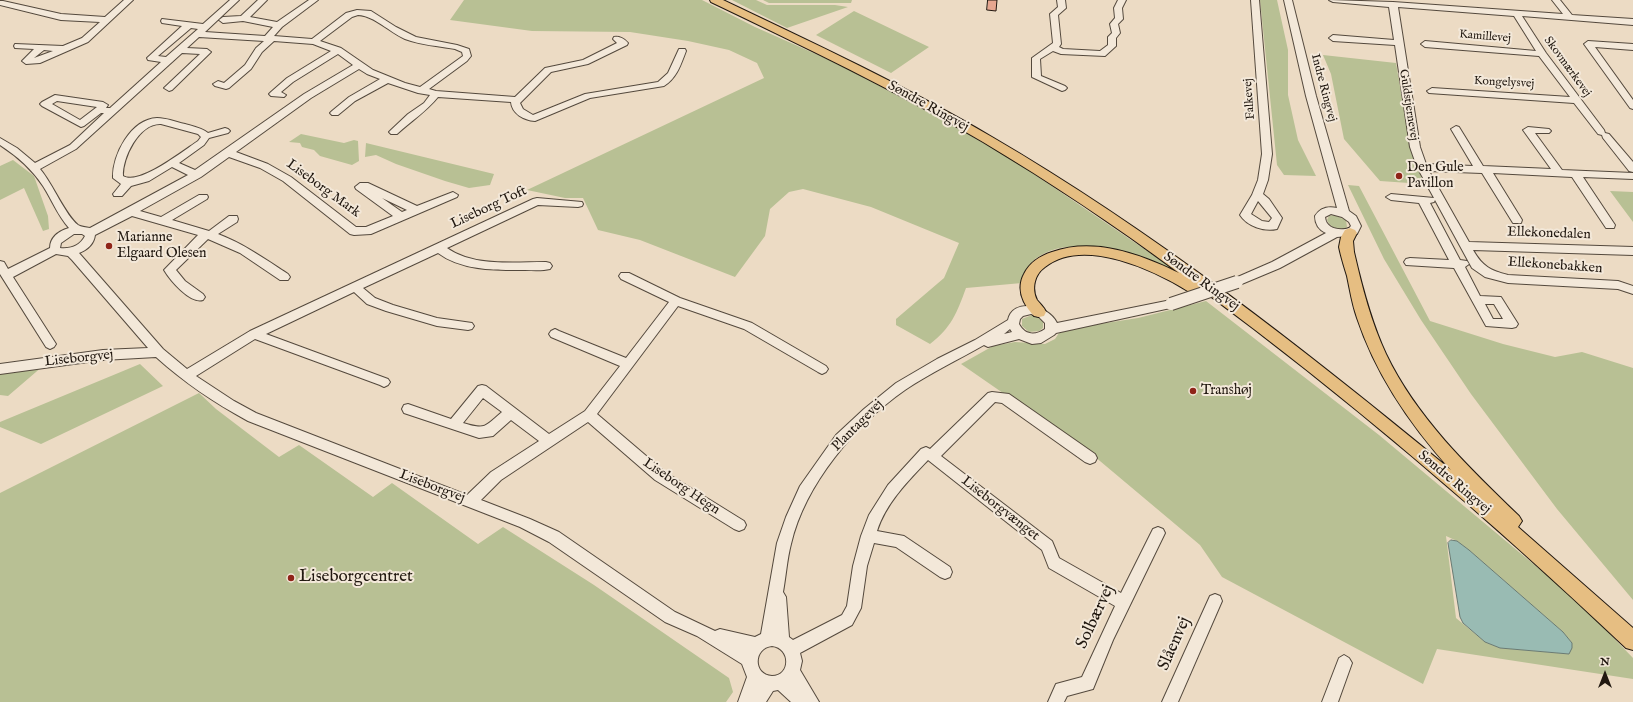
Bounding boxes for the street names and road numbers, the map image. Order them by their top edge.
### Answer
street label: Kamillevej [1458,28,1512,46]
street label: Skovmærkevej [1540,34,1594,100]
street label: Indre Ringvej [1307,53,1339,123]
street label: Guldstjernevej [1395,68,1421,142]
street label: Kongelysvej [1473,74,1535,92]
street label: Søndre Ringvej [885,78,971,136]
street label: Falkevej [1241,78,1259,120]
street label: Liseborg Mark [283,156,363,222]
street label: Liseborg Toft [448,183,530,233]
street label: Ellekonedalen [1507,224,1591,244]
street label: Søndre Ringvej [1160,249,1242,315]
street label: Ellekonebakken [1507,254,1603,278]
street label: Liseborgvej [44,347,114,371]
street label: Plantagevej [829,397,887,455]
street label: Søndre Ringvej [1414,448,1494,518]
street label: Liseborg Hegn [639,455,723,519]
street label: Liseborgvej [397,467,467,507]
street label: Liseborgvænget [958,473,1042,545]
street label: Solbærvej [1072,582,1120,652]
street label: Slåenvej [1154,614,1196,674]

